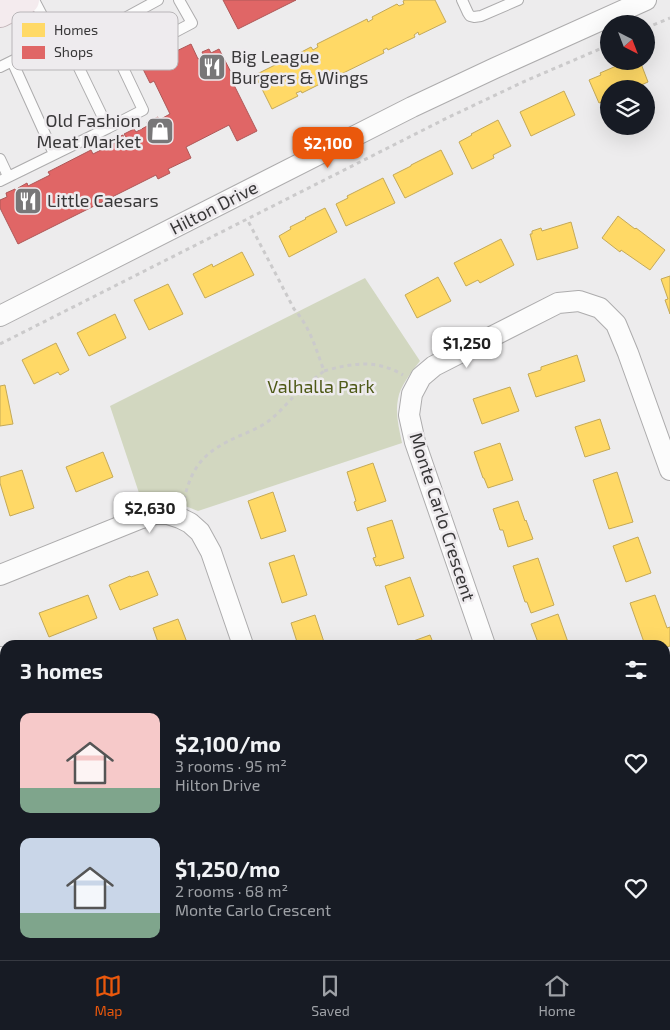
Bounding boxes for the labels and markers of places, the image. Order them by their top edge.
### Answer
place label: Big League Burgers & Wings [231,45,368,88]
restaurant icon: Big League Burgers & Wings [197,52,227,82]
place label: Old Fashion Meat Market [36,109,141,152]
shop icon: Old Fashion Meat Market [145,116,175,146]
pin: $2,100 [287,126,369,169]
restaurant icon: Little Caesars [13,186,43,216]
place label: Little Caesars [47,189,159,211]
pin: $1,250 [426,326,508,369]
pin: $2,630 [109,492,191,534]

